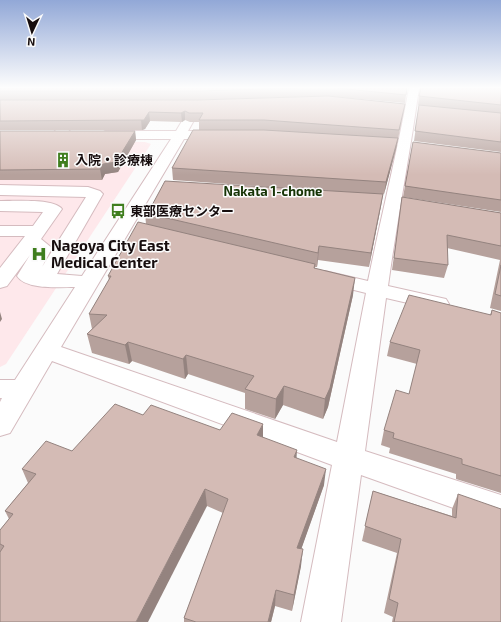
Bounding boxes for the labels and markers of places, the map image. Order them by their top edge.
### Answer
building icon: 入院・診療棟 [54,151,72,169]
place label: 入院・診療棟 [75,152,153,168]
bus stop icon: 東部医療センター [109,202,127,220]
place label: 東部医療センター [130,203,234,219]
place label: Nagoya City East Medical Center [51,236,170,271]
hospital icon: Nagoya City East Medical Center [30,245,48,263]

